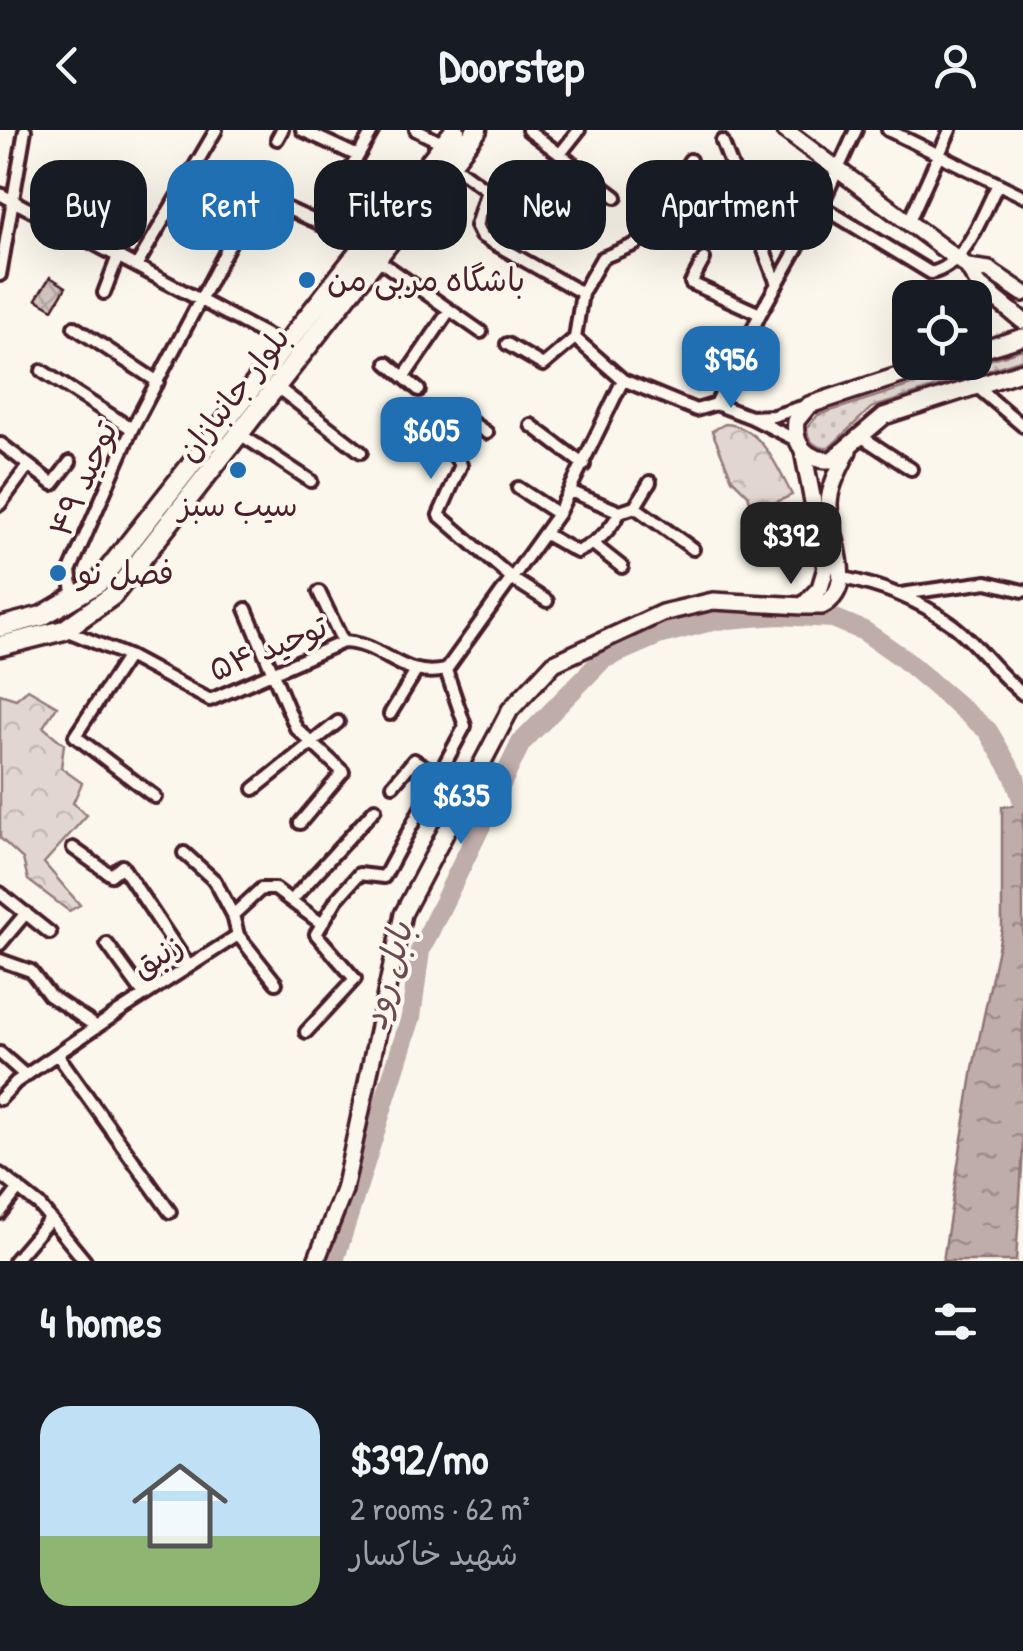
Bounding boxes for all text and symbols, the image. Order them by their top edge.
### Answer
text: Doorstep [439,35,584,96]
icon: back [40,38,95,93]
icon: person [928,38,983,93]
chip: Buy [30,160,147,250]
chip: Rent [167,160,294,250]
chip: Filters [314,160,467,250]
chip: New [487,160,606,250]
chip: Apartment [626,160,833,250]
place label: باشگاه مربی من [327,258,525,301]
marker: باشگاه مربی من [296,269,318,291]
map controls [892,280,992,380]
button: locate [892,280,992,380]
street label: بلوار جانبازان [166,317,299,470]
pin: $956 [672,326,790,411]
text: $956 [704,337,758,380]
pin: $605 [372,397,490,482]
text: $605 [403,408,459,451]
street label: توحید ۴۹ [38,414,127,543]
marker: سیب سبز [227,459,249,481]
place label: سیب سبز [175,483,298,526]
pin: $392 [732,502,850,587]
text: $392 [762,513,820,556]
place label: فصل نو [75,551,174,594]
marker: فصل نو [47,562,69,584]
street label: توحید ۵۴ [202,604,334,691]
pin: $635 [402,762,520,847]
text: $635 [433,773,489,816]
water label: بابل رود [350,916,424,1035]
street label: زنبق [123,923,191,988]
text: 4 homes [40,1293,161,1350]
icon: filters [928,1294,983,1349]
text: $392/mo [350,1430,488,1487]
icon: home [120,1446,240,1566]
text: 2 rooms · 62 m² [350,1487,530,1530]
text: شهید خاکسار [350,1532,518,1575]

